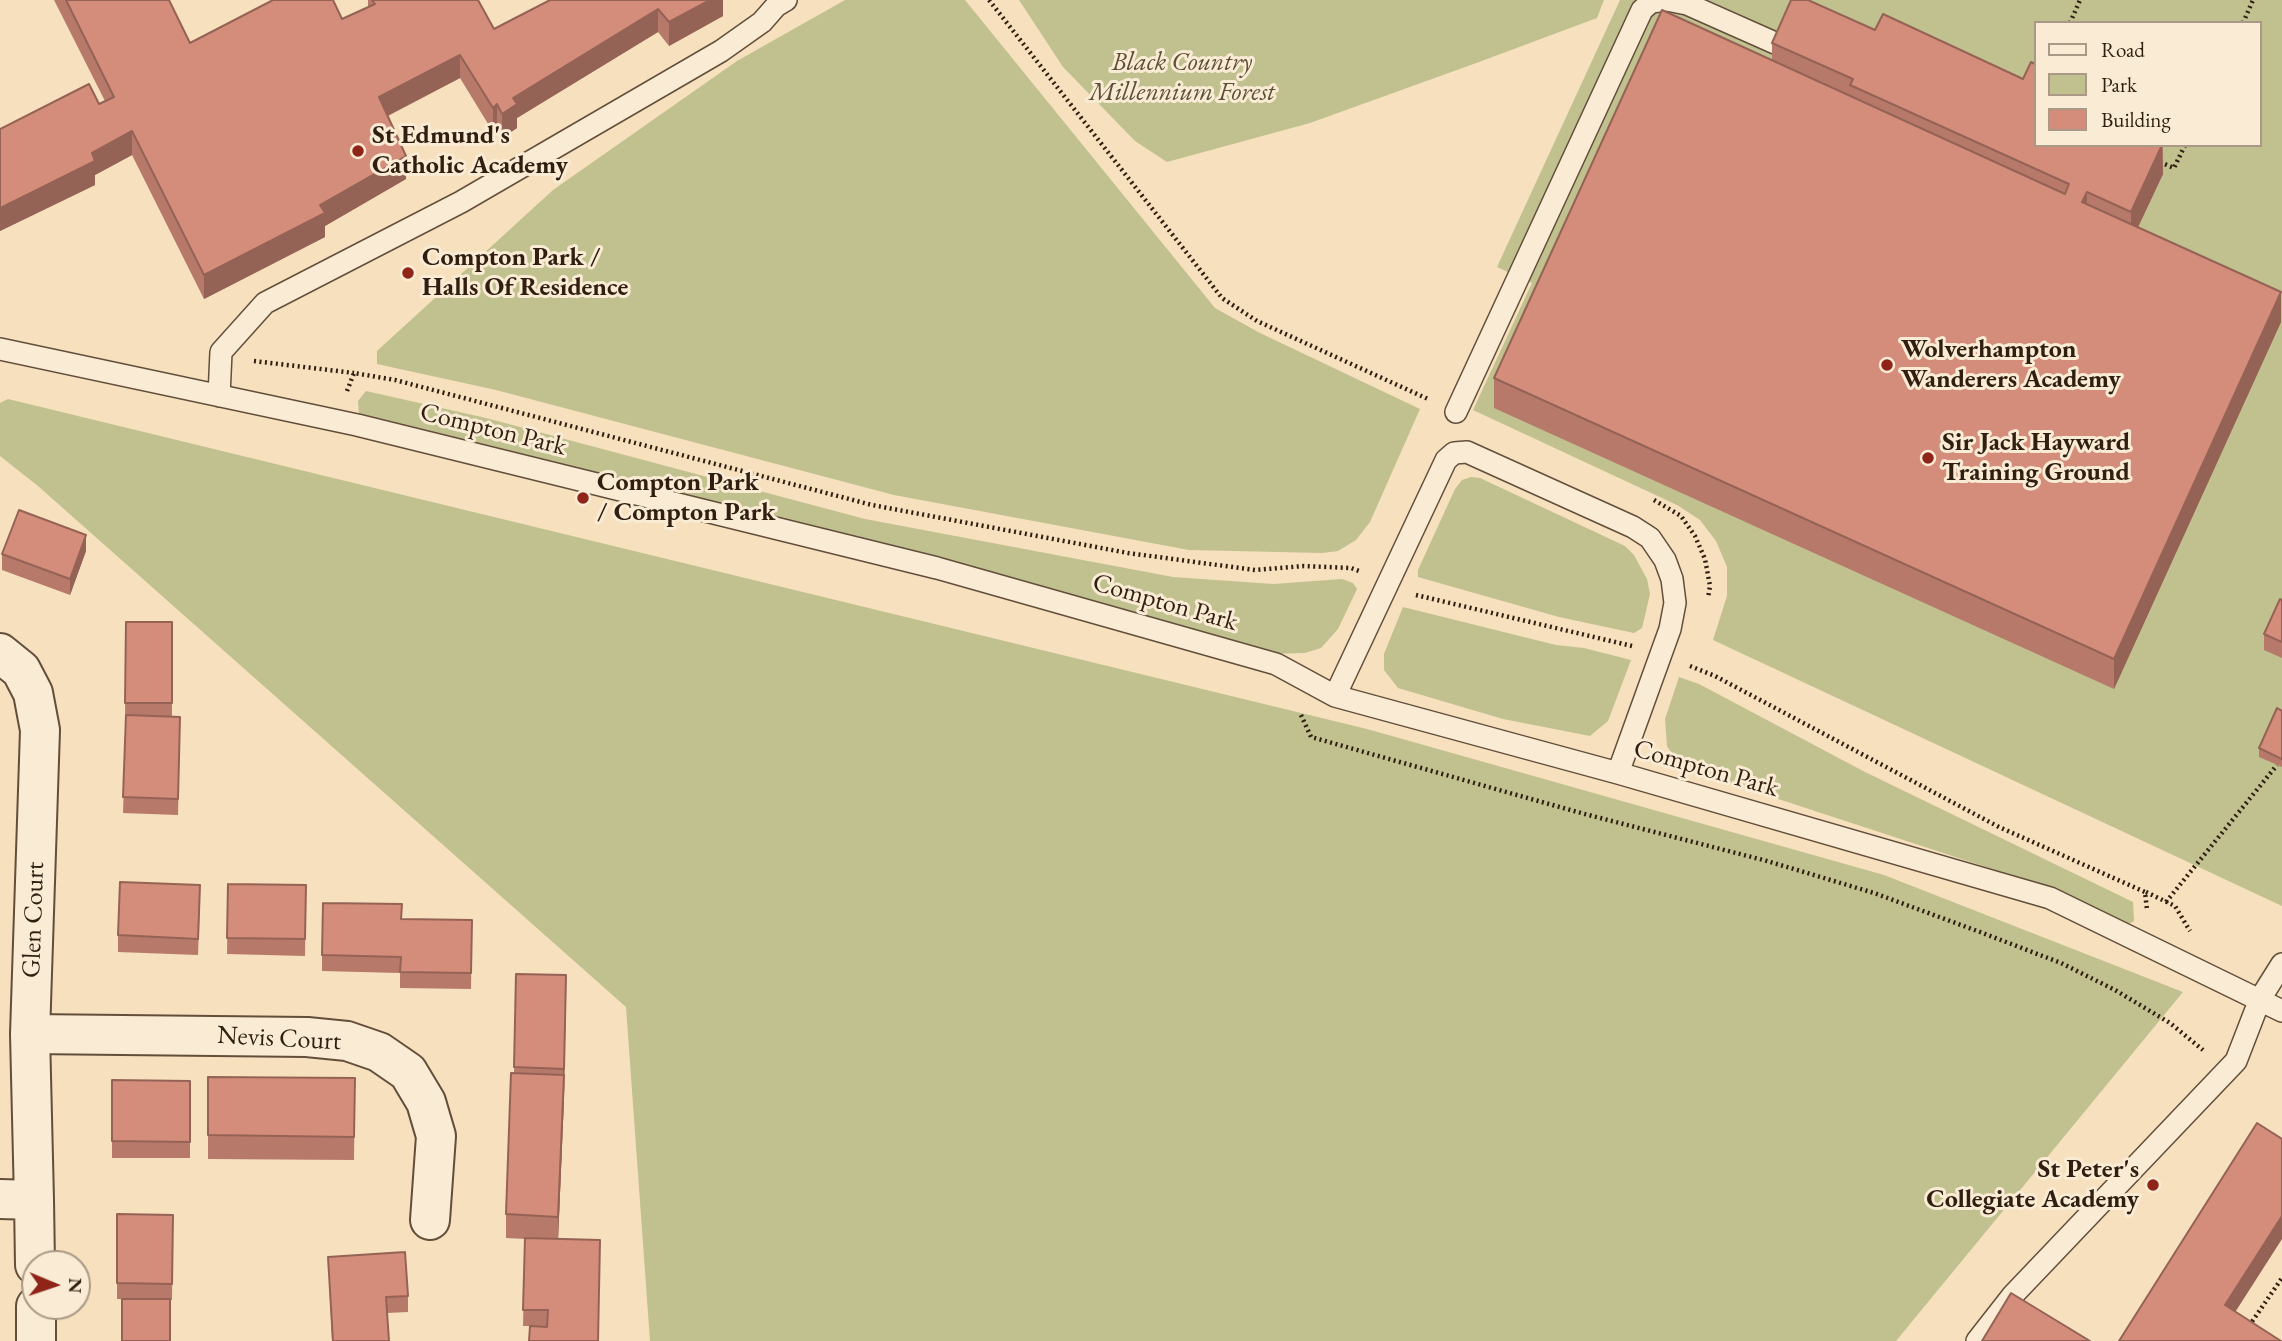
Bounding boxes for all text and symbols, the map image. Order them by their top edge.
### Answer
legend [2034,21,2261,147]
text: Road [2101,36,2145,63]
park label: Black Country Millennium Forest [1089,47,1275,108]
text: Park [2101,71,2137,98]
text: Building [2101,106,2171,133]
place label: St Edmund's Catholic Academy [372,120,568,182]
marker: St Edmund's Catholic Academy [350,143,366,159]
place label: Compton Park / Halls Of Residence [422,242,628,304]
marker: Compton Park / Halls Of Residence [400,265,416,281]
place label: Wolverhampton Wanderers Academy [1901,334,2121,396]
marker: Wolverhampton Wanderers Academy [1879,357,1895,373]
street label: Compton Park [417,397,569,463]
place label: Sir Jack Hayward Training Ground [1942,427,2130,488]
marker: Sir Jack Hayward Training Ground [1920,450,1936,466]
place label: Compton Park / Compton Park [597,467,776,528]
marker: Compton Park / Compton Park [575,490,591,506]
street label: Compton Park [1089,567,1241,639]
street label: Compton Park [1630,733,1782,805]
street label: Glen Court [16,861,52,979]
street label: Nevis Court [216,1020,342,1058]
place label: St Peter's Collegiate Academy [1926,1154,2139,1216]
marker: St Peter's Collegiate Academy [2145,1177,2161,1193]
north arrow [21,1250,91,1320]
text: N [63,1278,88,1294]

